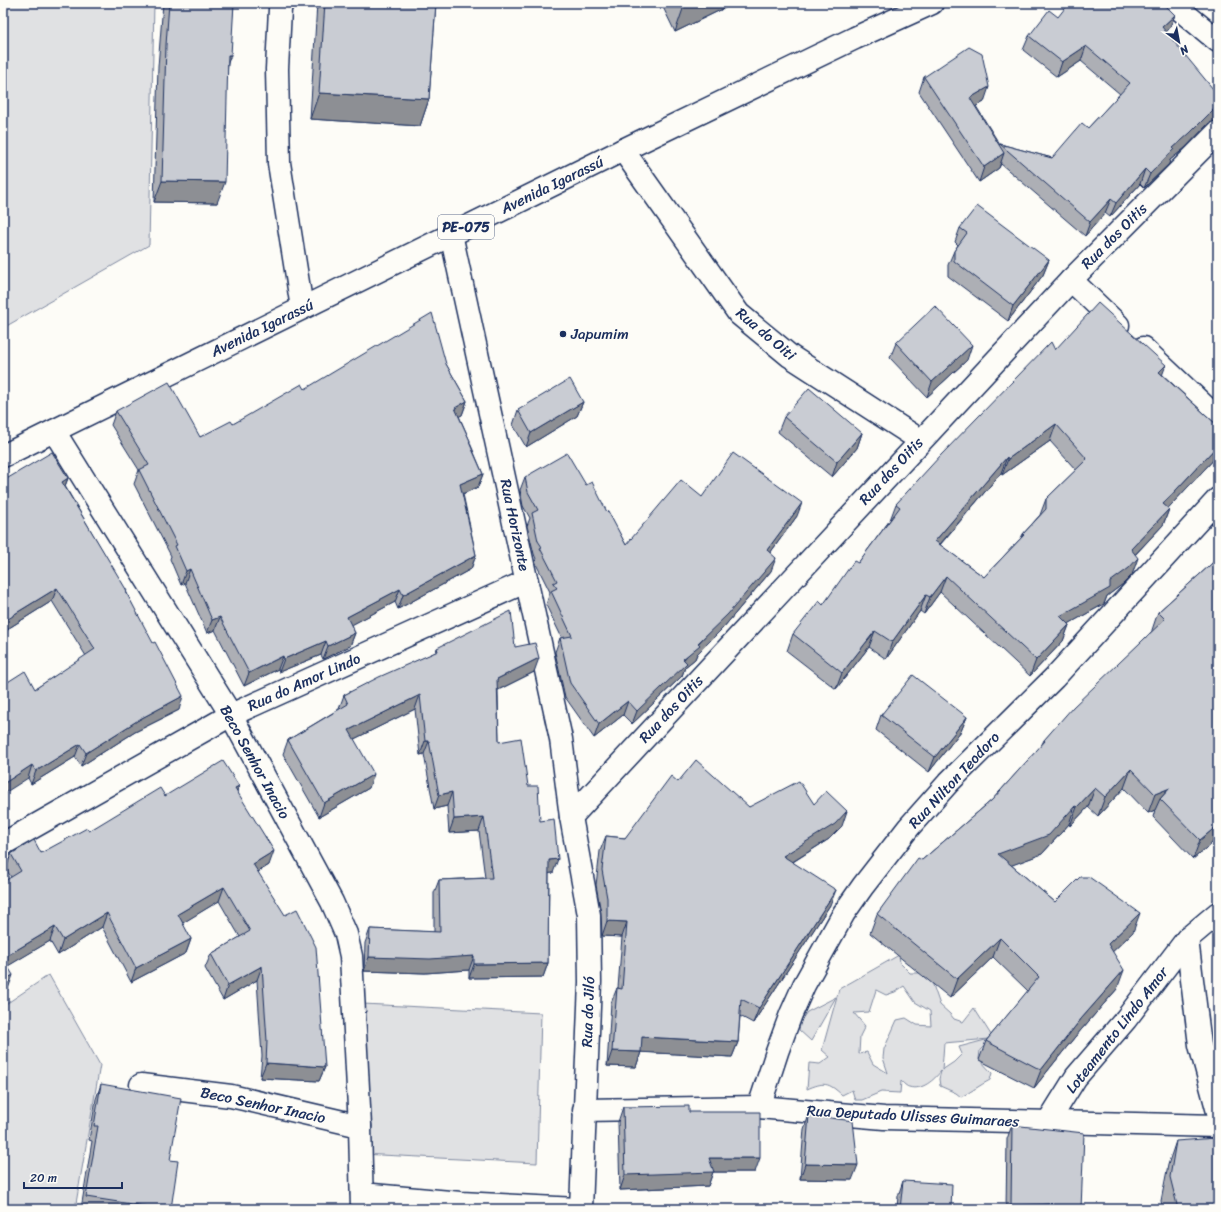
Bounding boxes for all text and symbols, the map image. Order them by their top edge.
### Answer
north arrow [1159,22,1199,62]
text: N [1175,39,1193,60]
street label: Avenida Igarassú [495,148,609,222]
street label: Rua dos Oitis [1075,196,1154,275]
road number: PE-075 [438,215,494,239]
street label: Avenida Igarassú [205,291,319,365]
street label: Rua do Oiti [730,301,803,368]
place label: Japumim [570,321,629,347]
marker: Japumim [558,329,568,339]
street label: Rua dos Oitis [852,431,930,511]
street label: Rua Horizonte [493,477,537,573]
street label: Rua do Amor Lindo [243,645,365,719]
street label: Rua dos Oitis [632,669,710,749]
street label: Beco Senhor Inacio [213,700,297,824]
street label: Rua Nilton Teodoro [902,725,1006,835]
street label: Loteamento Lindo Amor [1059,960,1176,1099]
street label: Rua do Jiló [574,976,602,1048]
street label: Beco Senhor Inacio [198,1079,328,1131]
street label: Rua Deputado Ulisses Guimaraes [806,1097,1020,1135]
scale bar [24,1164,122,1190]
text: 20 m [30,1167,57,1189]

